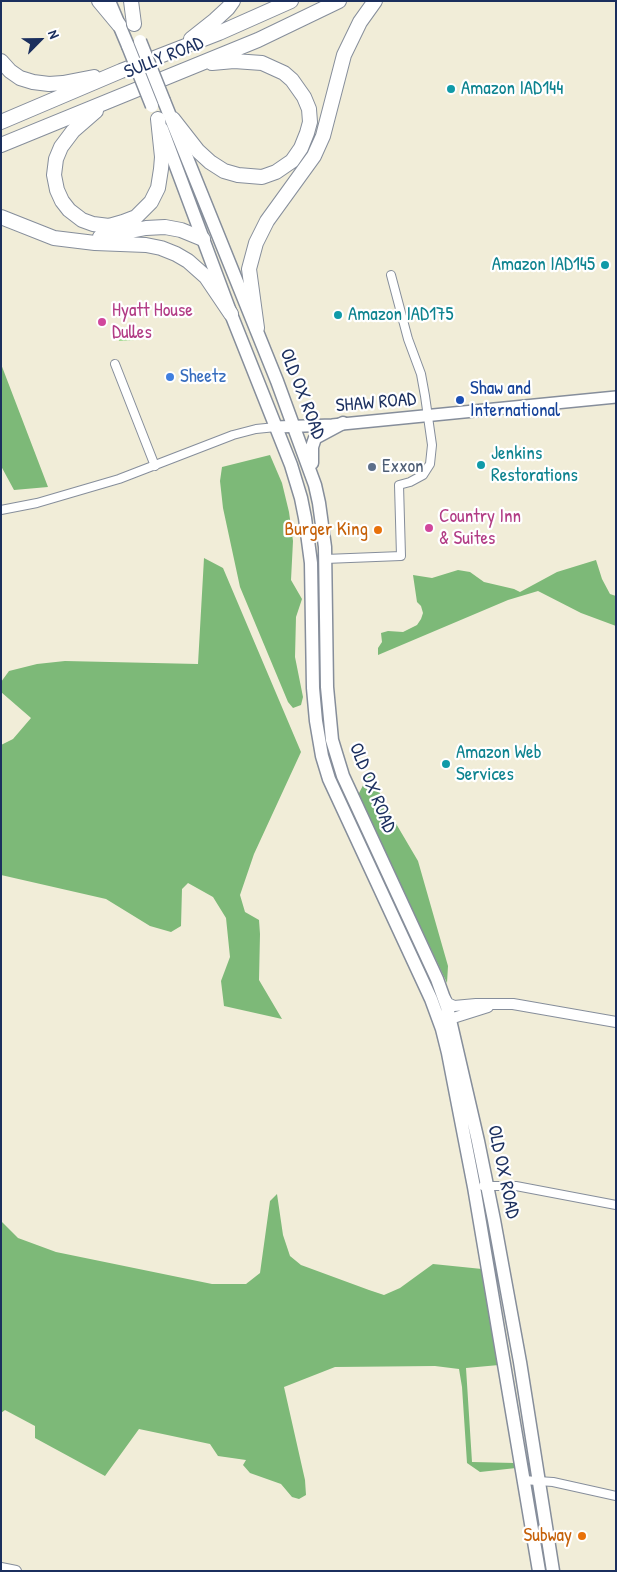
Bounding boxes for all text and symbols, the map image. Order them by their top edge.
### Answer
north arrow [15,15,65,65]
text: N [44,27,64,41]
street label: SULLY ROAD [121,32,207,84]
place label: Amazon IAD144 [461,78,563,100]
marker: Amazon IAD144 [445,83,457,95]
place label: Amazon IAD145 [492,254,595,276]
marker: Amazon IAD145 [599,259,611,271]
place label: Hyatt House Dulles [112,300,193,344]
place label: Amazon IAD175 [348,304,453,326]
marker: Amazon IAD175 [332,309,344,321]
marker: Hyatt House Dulles [96,316,108,328]
street label: OLD OX ROAD [274,346,330,442]
place label: Sheetz [180,366,226,388]
marker: Sheetz [164,371,176,383]
place label: Shaw and International [470,378,560,422]
street label: SHAW ROAD [335,388,417,418]
marker: Shaw and International [454,394,466,406]
place label: Jenkins Restorations [491,443,578,487]
place label: Exxon [382,456,424,478]
marker: Jenkins Restorations [475,459,487,471]
marker: Exxon [366,461,378,473]
place label: Country Inn & Suites [439,506,521,550]
place label: Burger King [285,519,368,541]
marker: Country Inn & Suites [423,522,435,534]
marker: Burger King [372,524,384,536]
street label: OLD OX ROAD [344,740,400,836]
place label: Amazon Web Services [456,742,541,786]
marker: Amazon Web Services [440,758,452,770]
street label: OLD OX ROAD [482,1123,524,1221]
place label: Subway [524,1525,572,1547]
marker: Subway [576,1530,588,1542]

